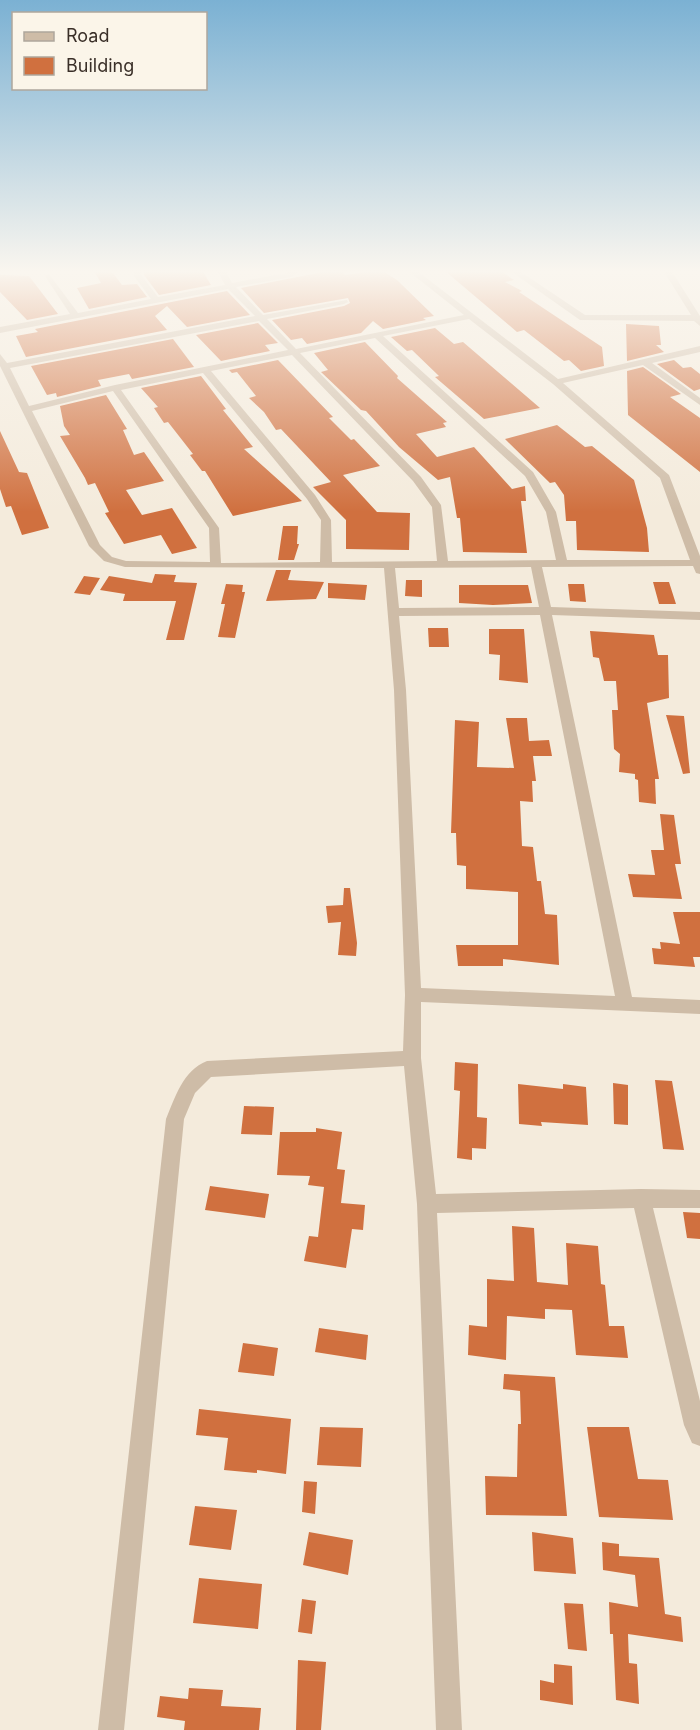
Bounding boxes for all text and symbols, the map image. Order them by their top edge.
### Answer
legend [12,12,207,90]
text: Road [66,25,109,46]
text: Building [66,55,134,76]

